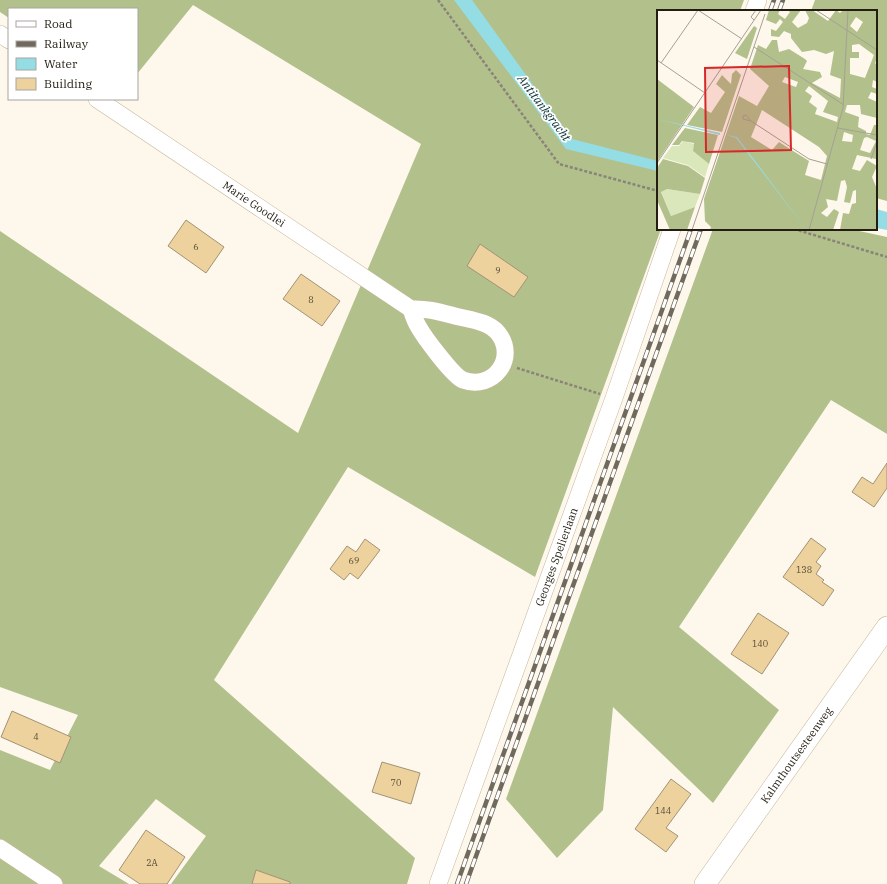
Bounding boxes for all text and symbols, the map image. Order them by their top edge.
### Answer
legend [8,8,138,100]
inset map [657,10,877,230]
text: Road [44,16,73,31]
text: Railway [44,36,89,51]
text: Water [44,56,78,71]
water label: Antitankgracht [514,71,575,144]
text: Building [44,76,92,91]
street label: Marie Goodlei [220,178,289,230]
house number: 6 [193,241,199,252]
house number: 9 [495,265,501,276]
house number: 8 [308,294,314,305]
street label: Georges Spelierlaan [532,506,581,608]
house number: 69 [349,555,359,566]
house number: 138 [796,564,812,575]
house number: 140 [752,638,768,649]
street label: Kalmthoutsesteenweg [757,704,835,806]
house number: 4 [33,731,39,742]
house number: 70 [391,777,401,788]
house number: 144 [655,805,671,816]
house number: 2A [146,857,159,868]

